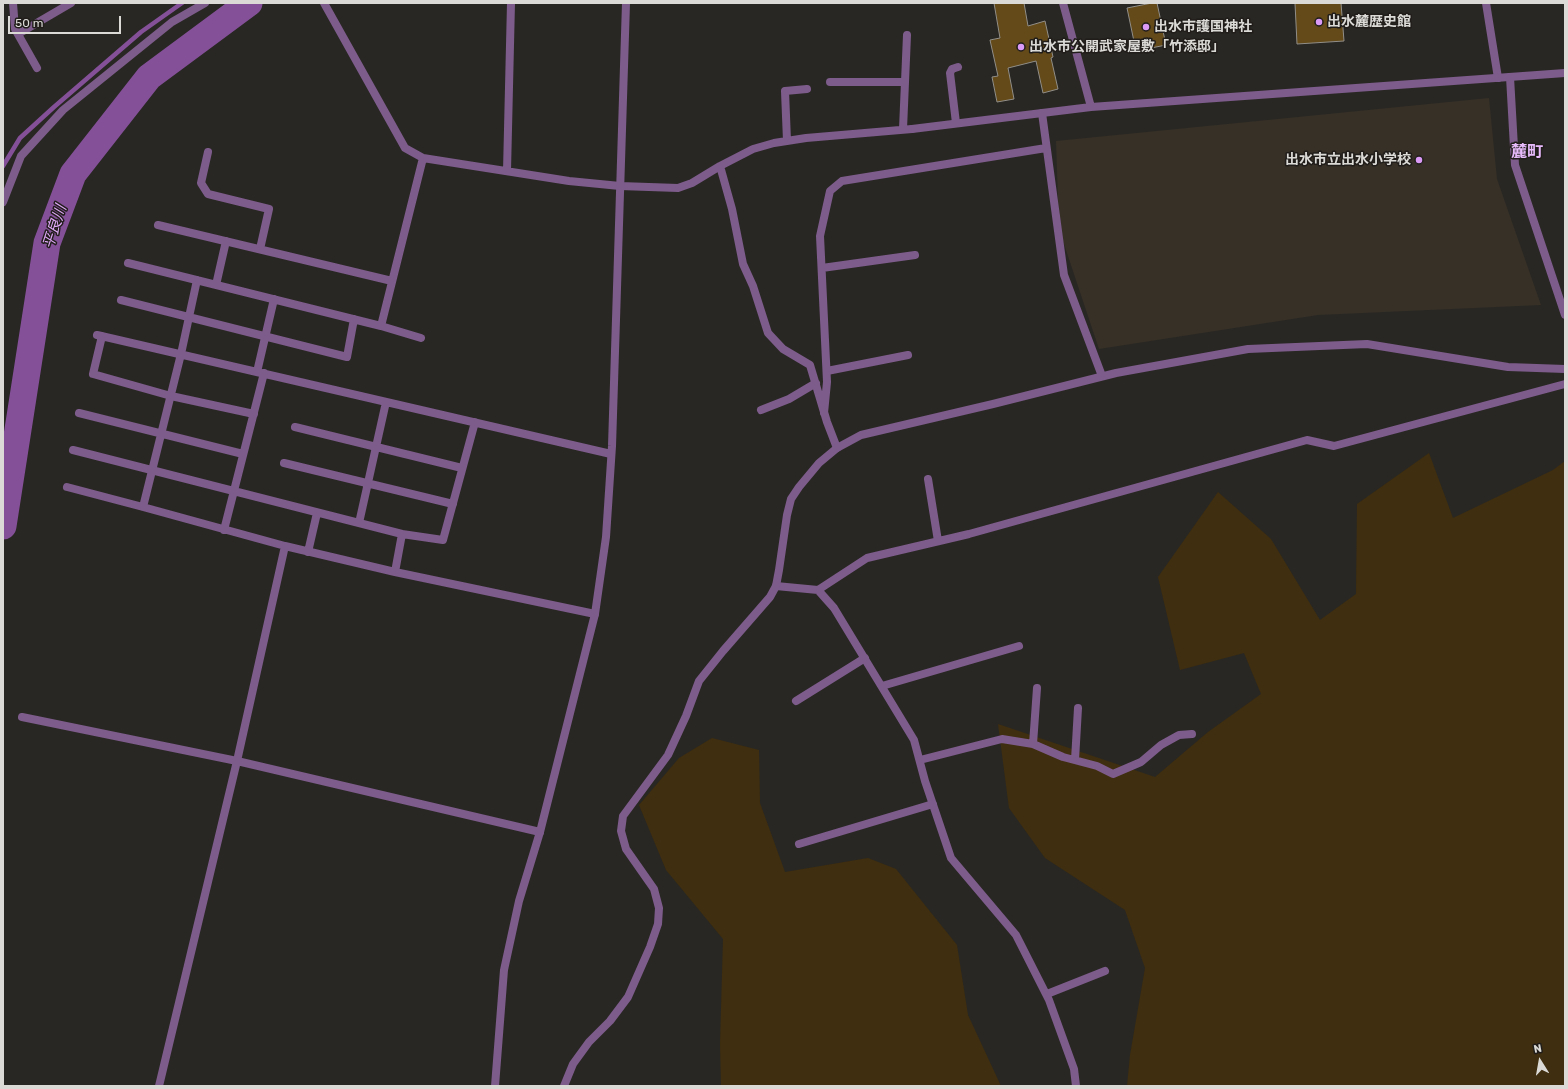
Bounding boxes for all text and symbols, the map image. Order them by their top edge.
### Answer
scale bar [10,8,123,34]
place label: 出水麓歴史館 [1327,14,1411,30]
text: 50 m [15,16,43,30]
marker: 出水麓歴史館 [1314,17,1324,27]
place label: 出水市護国神社 [1154,19,1252,35]
marker: 出水市護国神社 [1141,22,1151,32]
place label: 出水市公開武家屋敷「竹添邸」 [1029,39,1225,55]
marker: 出水市公開武家屋敷「竹添邸」 [1016,42,1026,52]
district label: 麓町 [1511,142,1543,162]
place label: 出水市立出水小学校 [1285,152,1411,168]
marker: 出水市立出水小学校 [1414,155,1424,165]
water label: 平良川 [39,203,71,251]
north arrow [1520,1041,1560,1081]
text: N [1532,1042,1543,1056]

